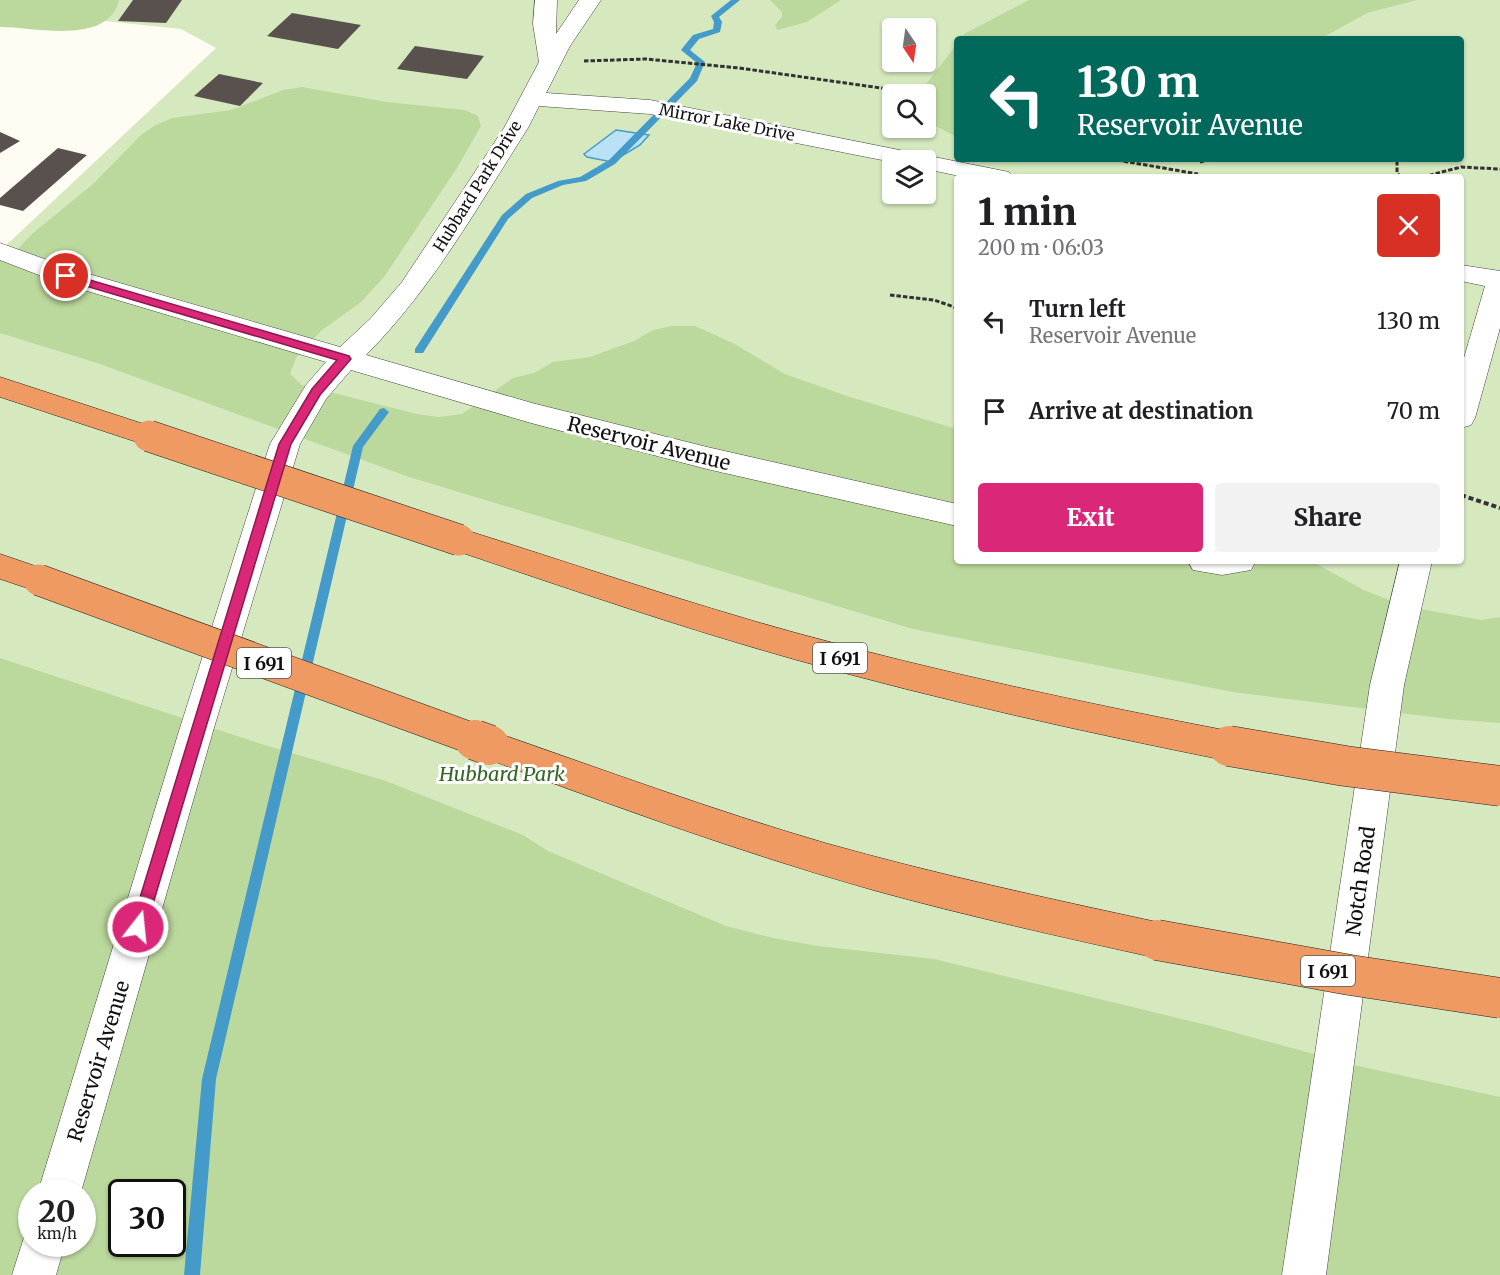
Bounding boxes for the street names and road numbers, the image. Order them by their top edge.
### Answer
street label: Mirror Lake Drive [658,99,796,145]
street label: Hubbard Park Drive [428,117,526,255]
street label: Reservoir Avenue [565,411,733,475]
road number: I 691 [813,643,867,673]
road number: I 691 [237,648,291,678]
street label: Notch Road [1340,824,1380,938]
road number: I 691 [1301,956,1355,986]
street label: Reservoir Avenue [62,977,134,1145]

